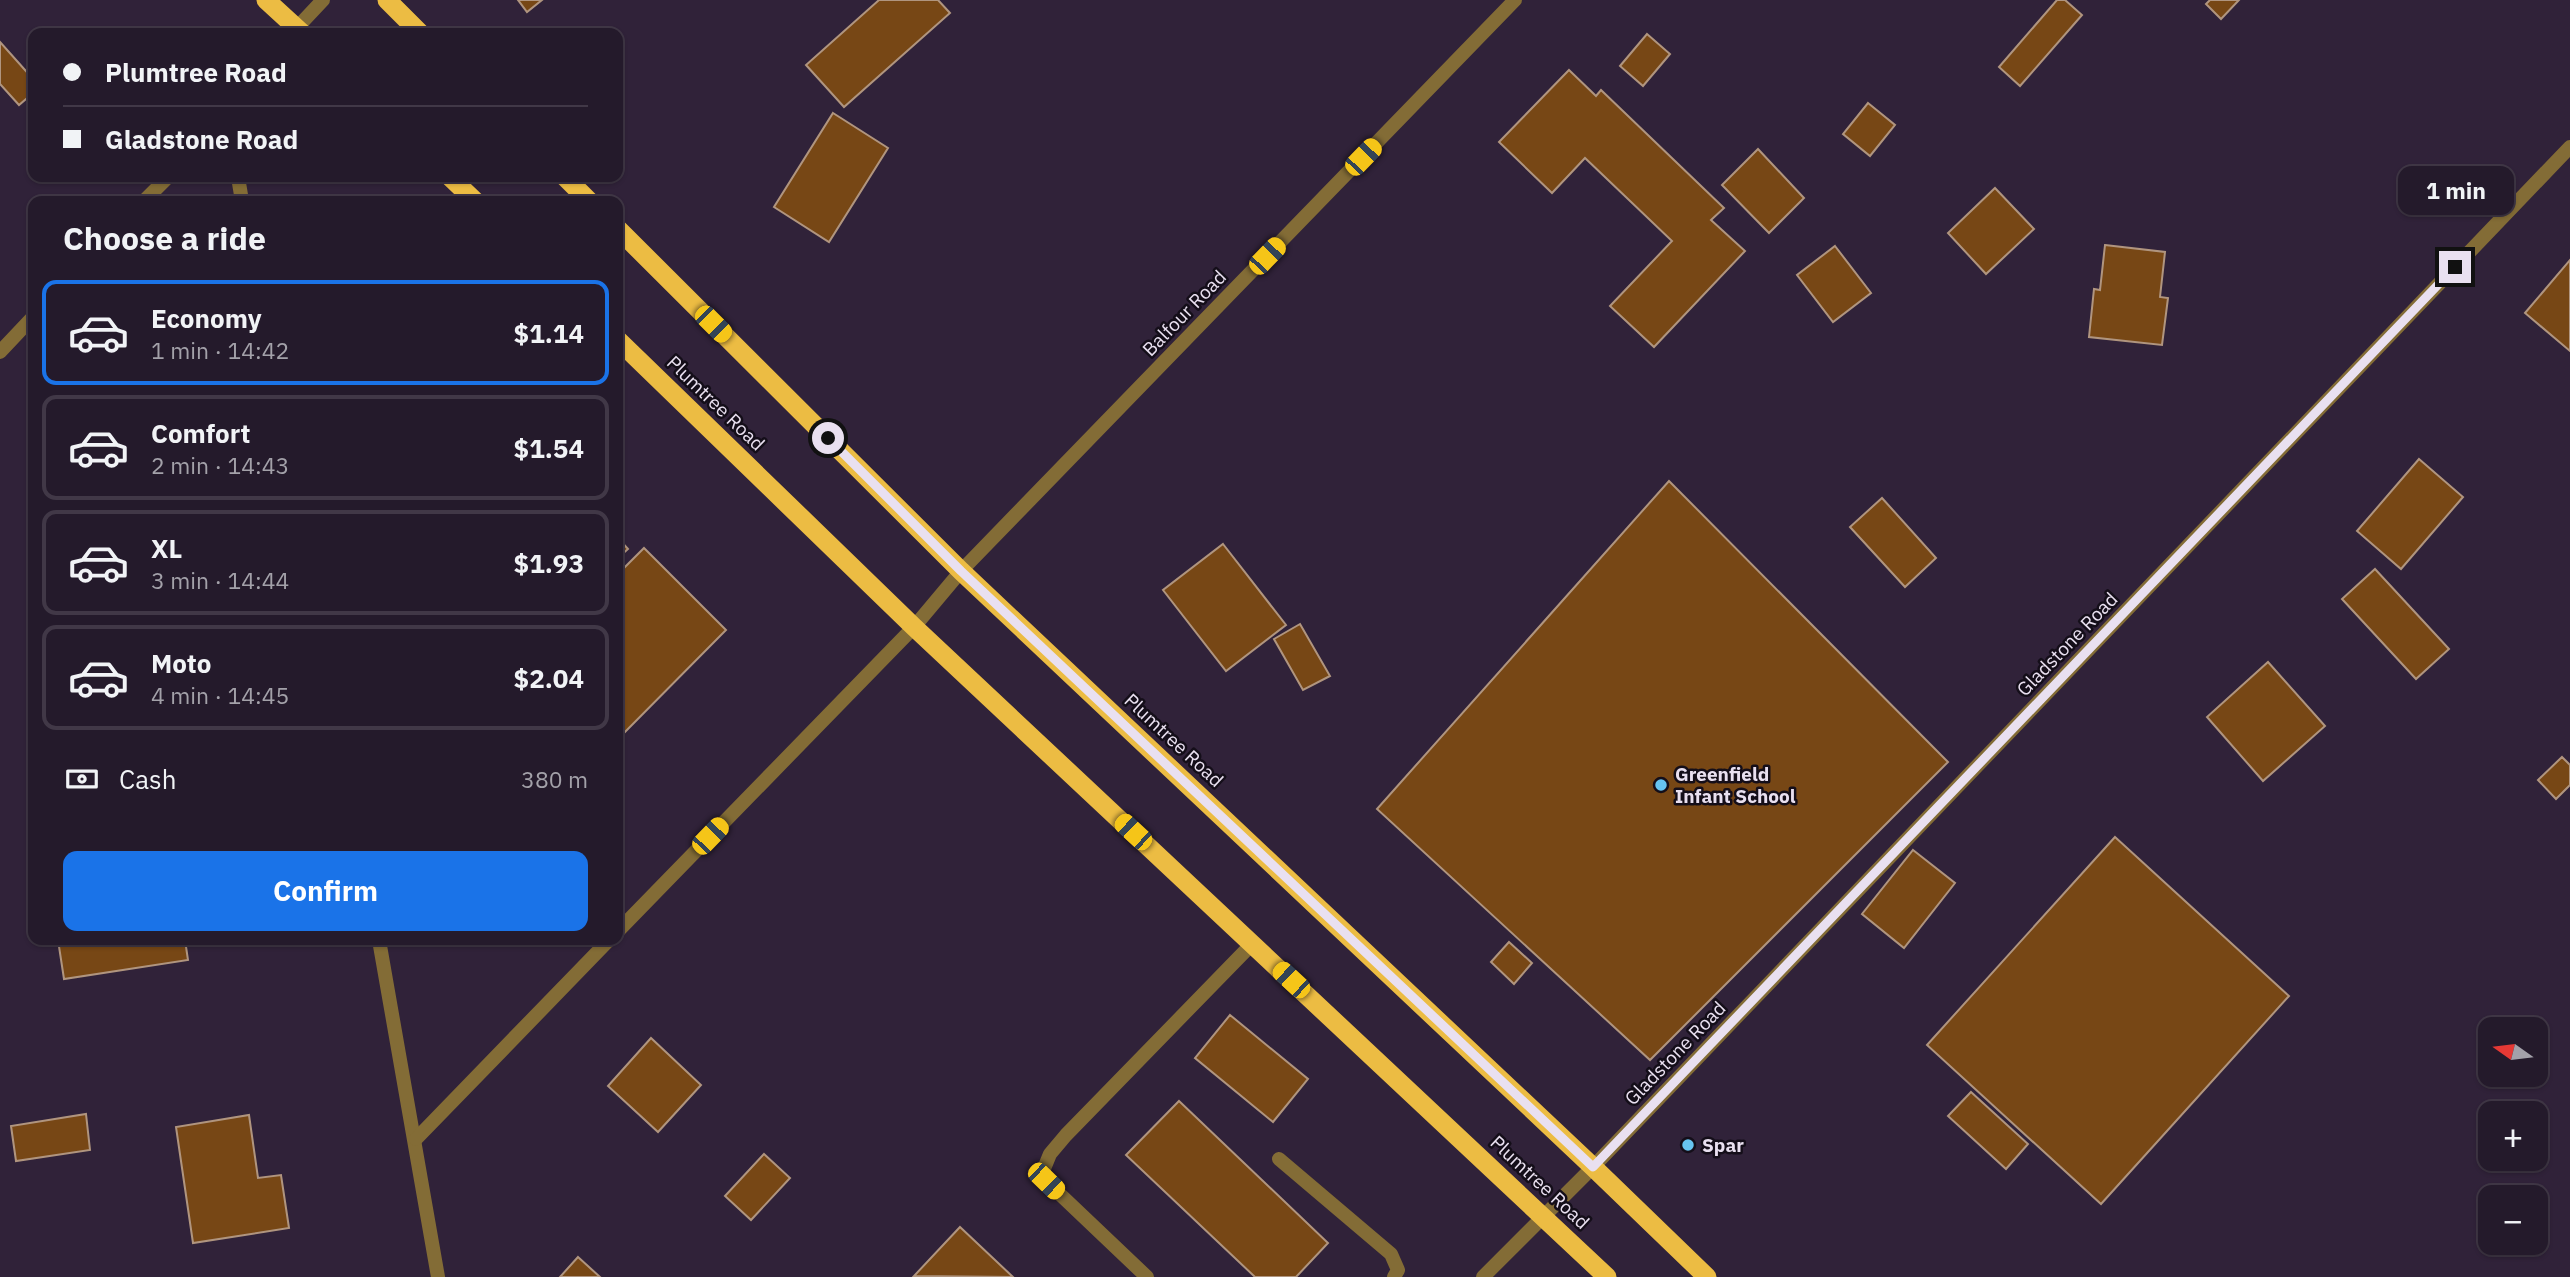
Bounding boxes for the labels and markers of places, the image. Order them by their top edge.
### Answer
place label: Greenfield Infant School [1675,762,1796,808]
marker: Greenfield Infant School [1653,777,1669,793]
place label: Spar [1702,1133,1744,1157]
marker: Spar [1680,1137,1696,1153]

